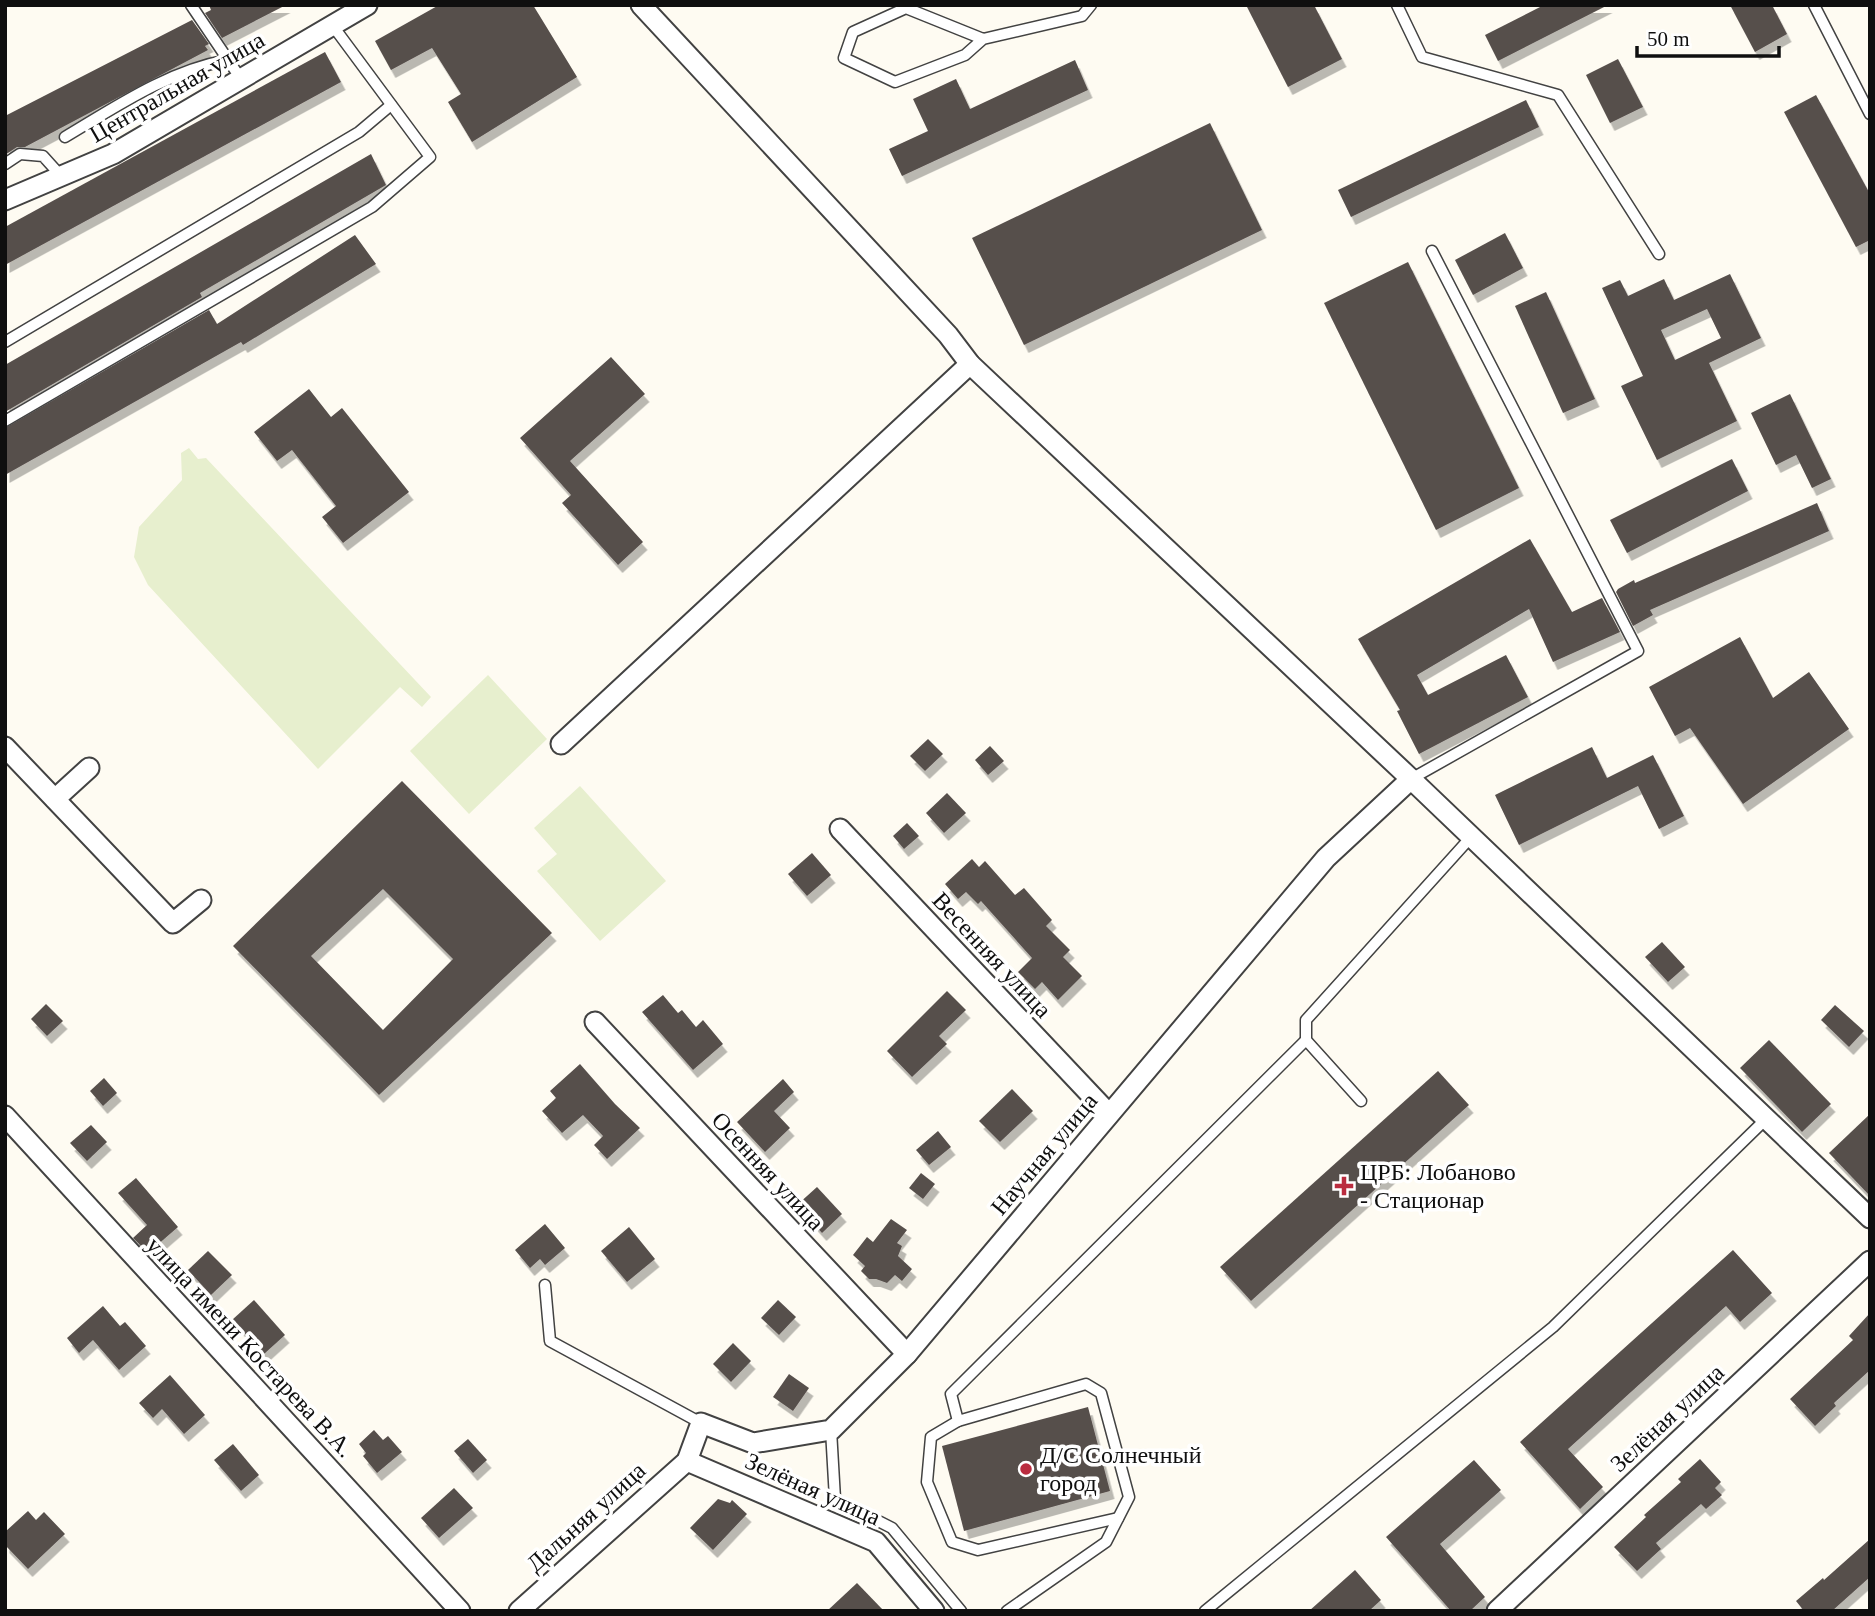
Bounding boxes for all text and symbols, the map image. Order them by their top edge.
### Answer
scale bar [1637,14,1779,58]
street label: Центральная улица [85,26,269,148]
text: 50 m [1647,27,1690,51]
street label: Весенняя улица [927,887,1057,1023]
street label: Научная улица [986,1088,1103,1220]
street label: Осенняя улица [707,1107,830,1236]
place label: ЦРБ: Лобаново - Стационар [1360,1159,1516,1213]
marker: ЦРБ: Лобаново - Стационар [1334,1176,1354,1196]
street label: улица имени Костарева В.А. [141,1232,359,1462]
street label: Зелёная улица [1605,1359,1729,1477]
place label: Д/С Солнечный город [1040,1442,1202,1496]
street label: Зелёная улица [741,1448,885,1531]
street label: Дальняя улица [521,1457,651,1577]
marker: Д/С Солнечный город [1018,1461,1034,1477]

